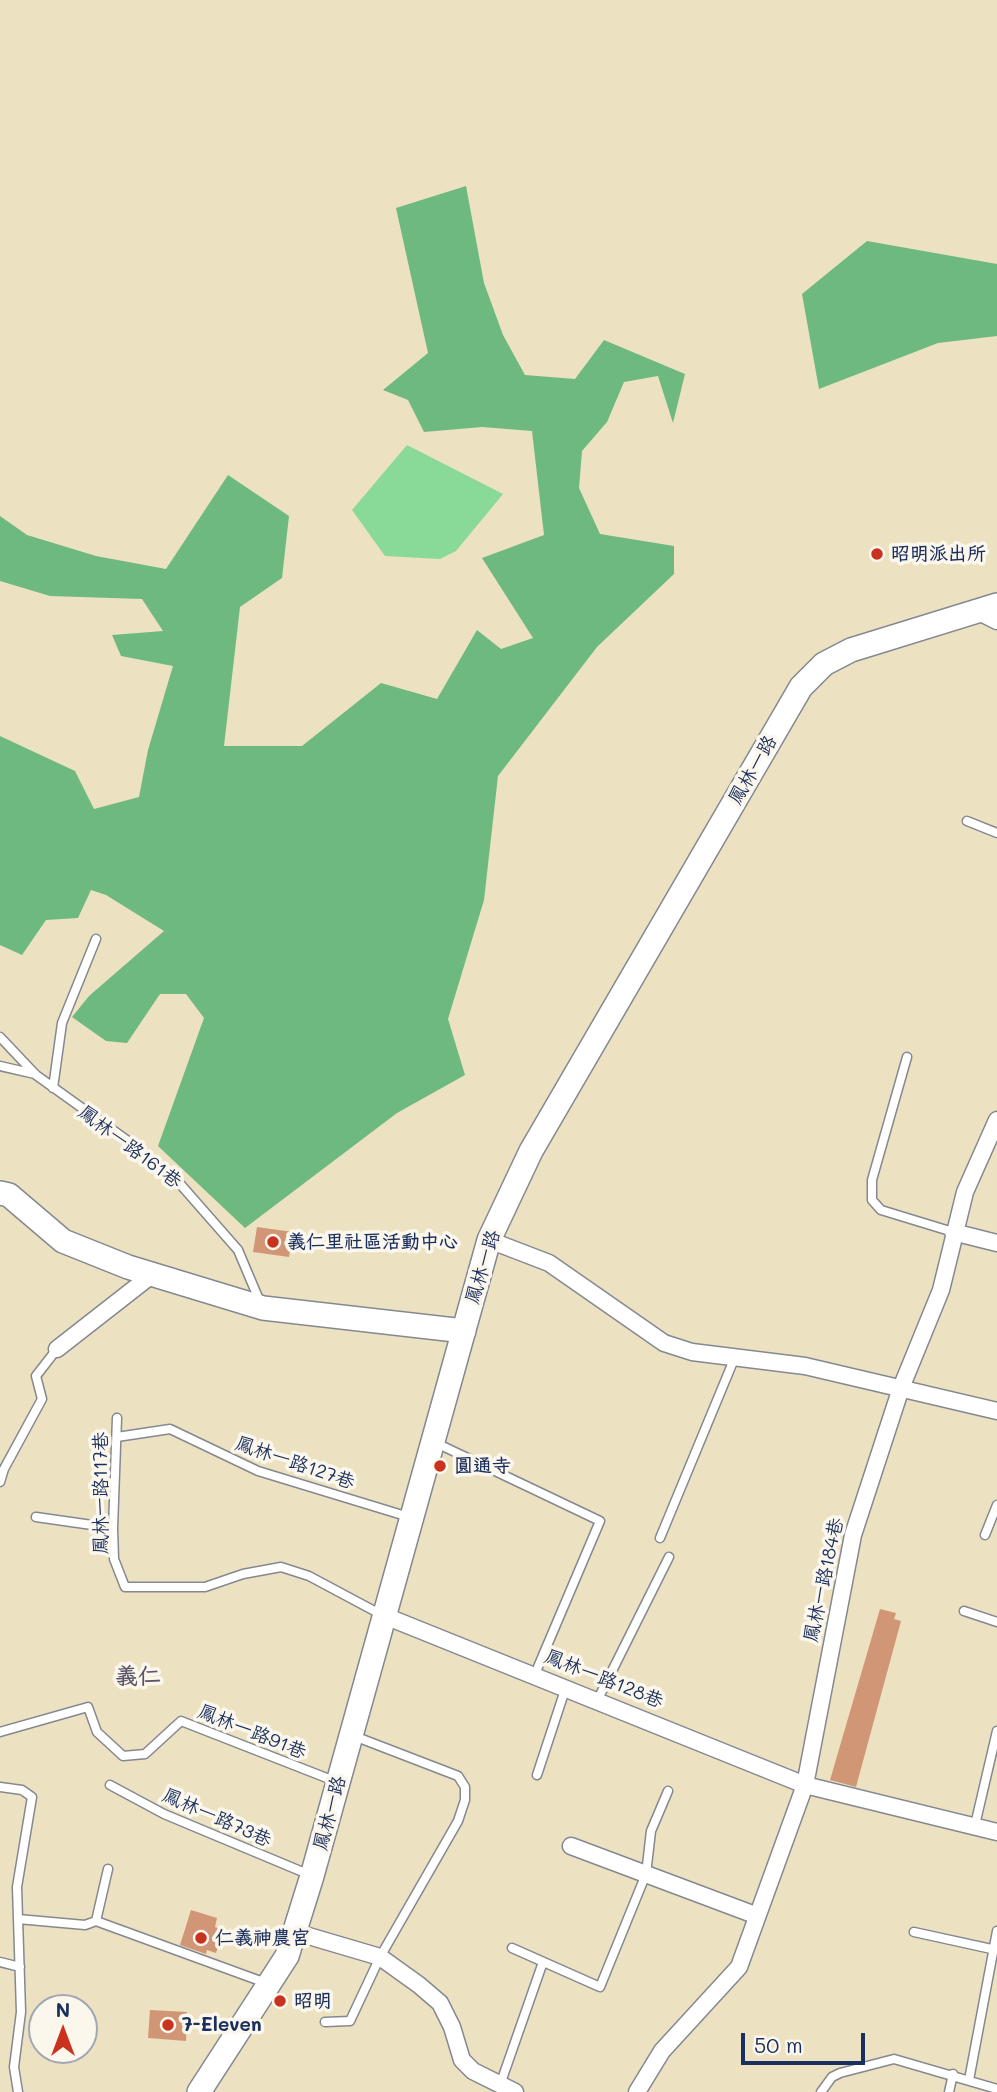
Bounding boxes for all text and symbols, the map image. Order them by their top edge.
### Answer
place label: 昭明派出所 [891,543,986,565]
marker: 昭明派出所 [869,546,885,562]
street label: 鳳林一路 [724,731,782,809]
street label: 鳳林一路161巷 [74,1101,186,1193]
street label: 鳳林一路 [461,1227,505,1307]
place label: 義仁里社區活動中心 [287,1231,458,1253]
marker: 義仁里社區活動中心 [265,1234,281,1250]
street label: 鳳林一路117巷 [90,1432,112,1554]
street label: 鳳林一路127巷 [232,1432,358,1494]
place label: 圓通寺 [454,1455,511,1477]
marker: 圓通寺 [432,1458,448,1474]
street label: 鳳林一路184巷 [800,1516,848,1644]
street label: 鳳林一路128巷 [542,1645,666,1713]
district label: 義仁 [115,1663,161,1691]
street label: 鳳林一路91巷 [195,1700,309,1764]
street label: 鳳林一路 [309,1773,351,1853]
street label: 鳳林一路73巷 [159,1784,275,1852]
place label: 仁義神農宮 [215,1927,310,1949]
marker: 仁義神農宮 [193,1930,209,1946]
place label: 昭明 [294,1990,332,2012]
marker: 昭明 [272,1993,288,2009]
north arrow [28,1994,98,2064]
text: N [56,1997,70,2022]
place label: 7-Eleven [182,2014,262,2036]
marker: 7-Eleven [160,2017,176,2033]
scale bar [745,2018,869,2062]
text: 50 m [754,2031,803,2058]

